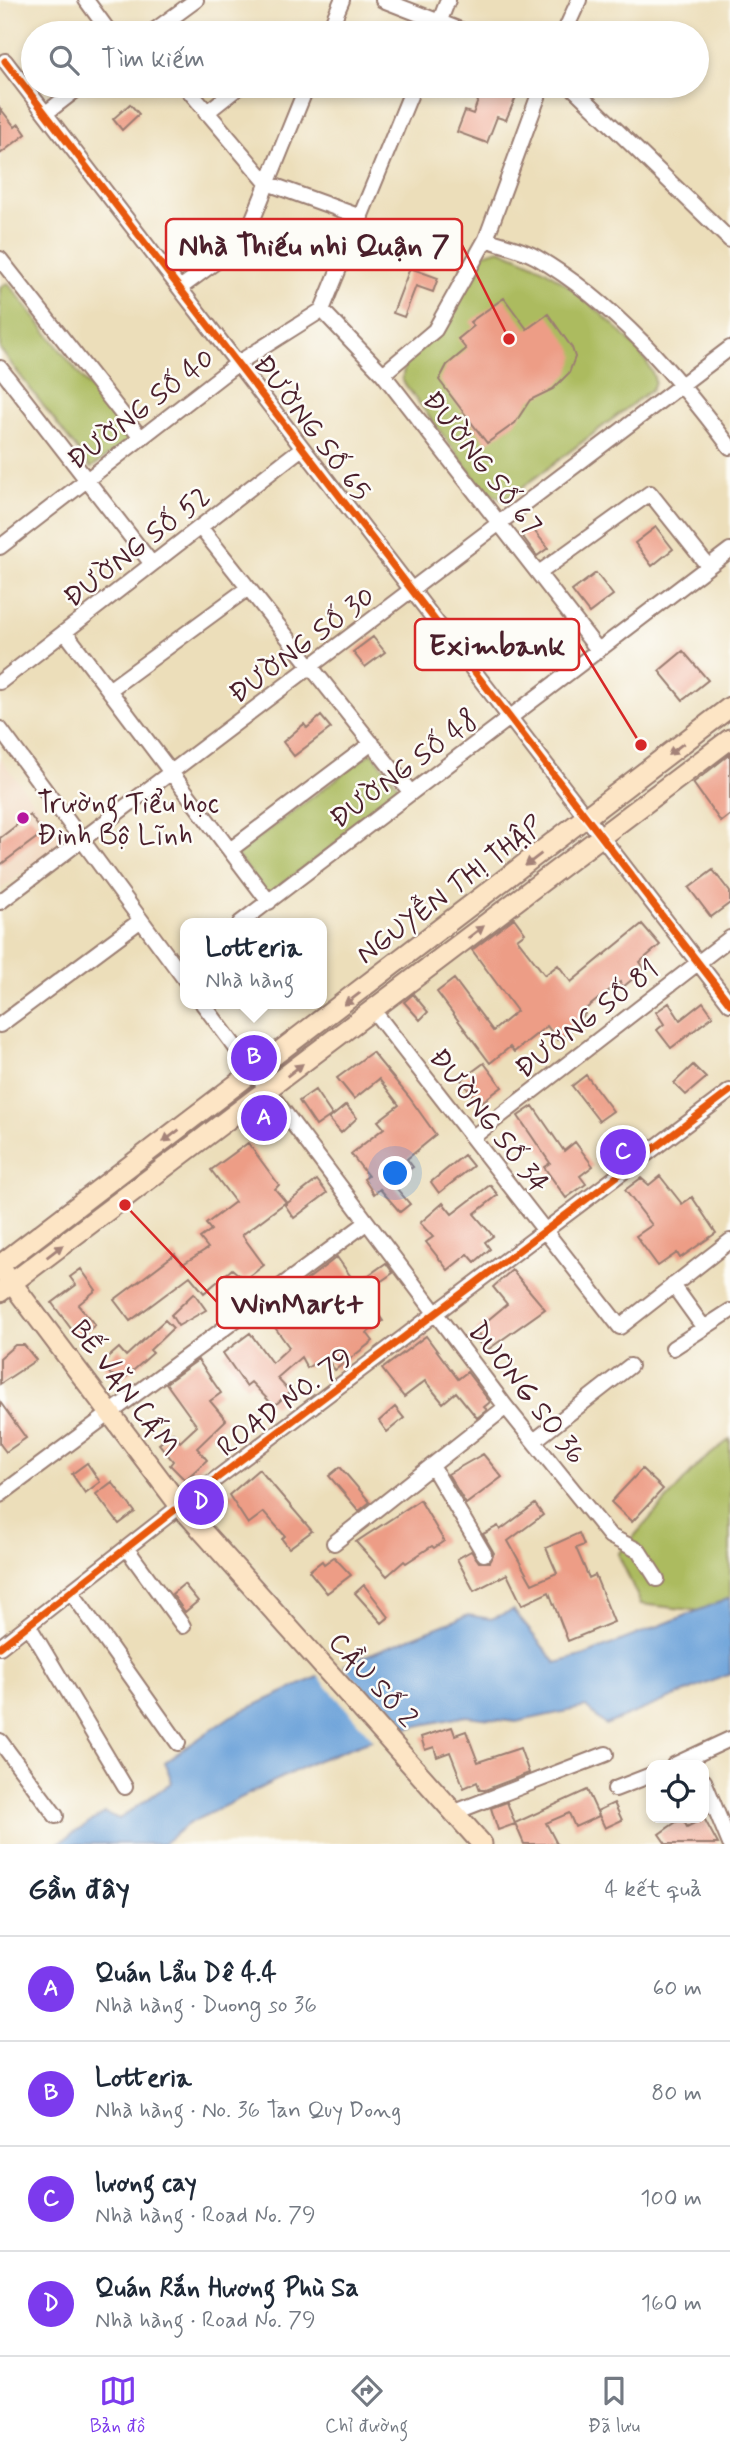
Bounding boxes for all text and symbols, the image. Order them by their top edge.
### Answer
search box [21,21,709,98]
icon: search [45,41,83,79]
text: Tìm kiếm [101,43,205,77]
callout: Nhà Thiếu nhi Quận 7 [166,219,462,270]
text: Nhà Thiếu nhi Quận 7 [178,227,450,266]
street label: ĐƯỜNG SỐ 40 [60,341,223,479]
street label: ĐƯỜNG SỐ 65 [244,348,378,509]
street label: ĐƯỜNG SỐ 67 [413,384,549,543]
street label: ĐƯỜNG SỐ 52 [57,479,219,617]
street label: ĐƯỜNG SỐ 30 [222,579,383,713]
callout: Eximbank [415,619,579,670]
text: Eximbank [429,627,565,666]
street label: ĐƯỜNG SỐ 48 [323,702,486,838]
one-way arrow [668,742,686,757]
place label: Trường Tiểu học Đinh Bộ Lĩnh [37,786,219,855]
street label: NGUYỄN THỊ THẬP [348,807,552,974]
marker: Trường Tiểu học Đinh Bộ Lĩnh [15,810,31,826]
one-way arrow [524,853,542,867]
popup [180,918,327,1009]
one-way arrow [467,926,485,940]
text: Lotteria [205,932,302,966]
street label: ĐƯỜNG SỐ 81 [508,952,667,1088]
text: Nhà hàng [205,966,294,996]
one-way arrow [344,991,362,1006]
pin: B [231,1032,277,1084]
street label: ĐƯỜNG SỐ 34 [420,1041,556,1202]
one-way arrow [285,1062,303,1077]
pin: A [241,1092,287,1144]
pin: C [600,1126,646,1178]
one-way arrow [162,1129,180,1143]
your location [378,1156,412,1190]
one-way arrow [45,1244,63,1259]
callout: WinMart+ [217,1277,379,1328]
text: WinMart+ [230,1285,365,1324]
street label: BẾ VĂN CẤM [61,1313,188,1464]
street label: DUONG SO 36 [458,1314,594,1473]
street label: ROAD NO. 79 [210,1340,361,1466]
pin: D [178,1476,224,1528]
street label: CẦU SỐ 2 [319,1624,426,1737]
map controls [646,1760,709,1823]
button: locate [646,1760,709,1823]
text: Gần đây [28,1870,130,1909]
text: 4 kết quả [605,1875,702,1905]
text: Quán Lẩu Dê 4.4 [95,1957,277,1991]
text: A [43,1974,59,2004]
text: 60 m [653,1974,702,2004]
text: Nhà hàng · Duong so 36 [95,1991,317,2021]
text: Lotteria [95,2062,192,2096]
text: B [44,2079,58,2109]
text: 80 m [651,2079,702,2109]
text: Nhà hàng · No. 36 Tan Quy Dong [95,2096,401,2126]
text: lương cay [95,2167,197,2201]
text: C [43,2184,59,2214]
text: 100 m [640,2184,702,2214]
text: Nhà hàng · Road No. 79 [95,2201,316,2231]
text: Quán Rắn Hương Phù Sa [95,2272,359,2306]
text: D [43,2289,59,2319]
text: 160 m [641,2289,702,2319]
text: Nhà hàng · Road No. 79 [95,2306,316,2336]
tab: Bản đồ [90,2372,145,2439]
tab: Chỉ đường [325,2372,408,2439]
tab: Đã lưu [588,2372,640,2439]

